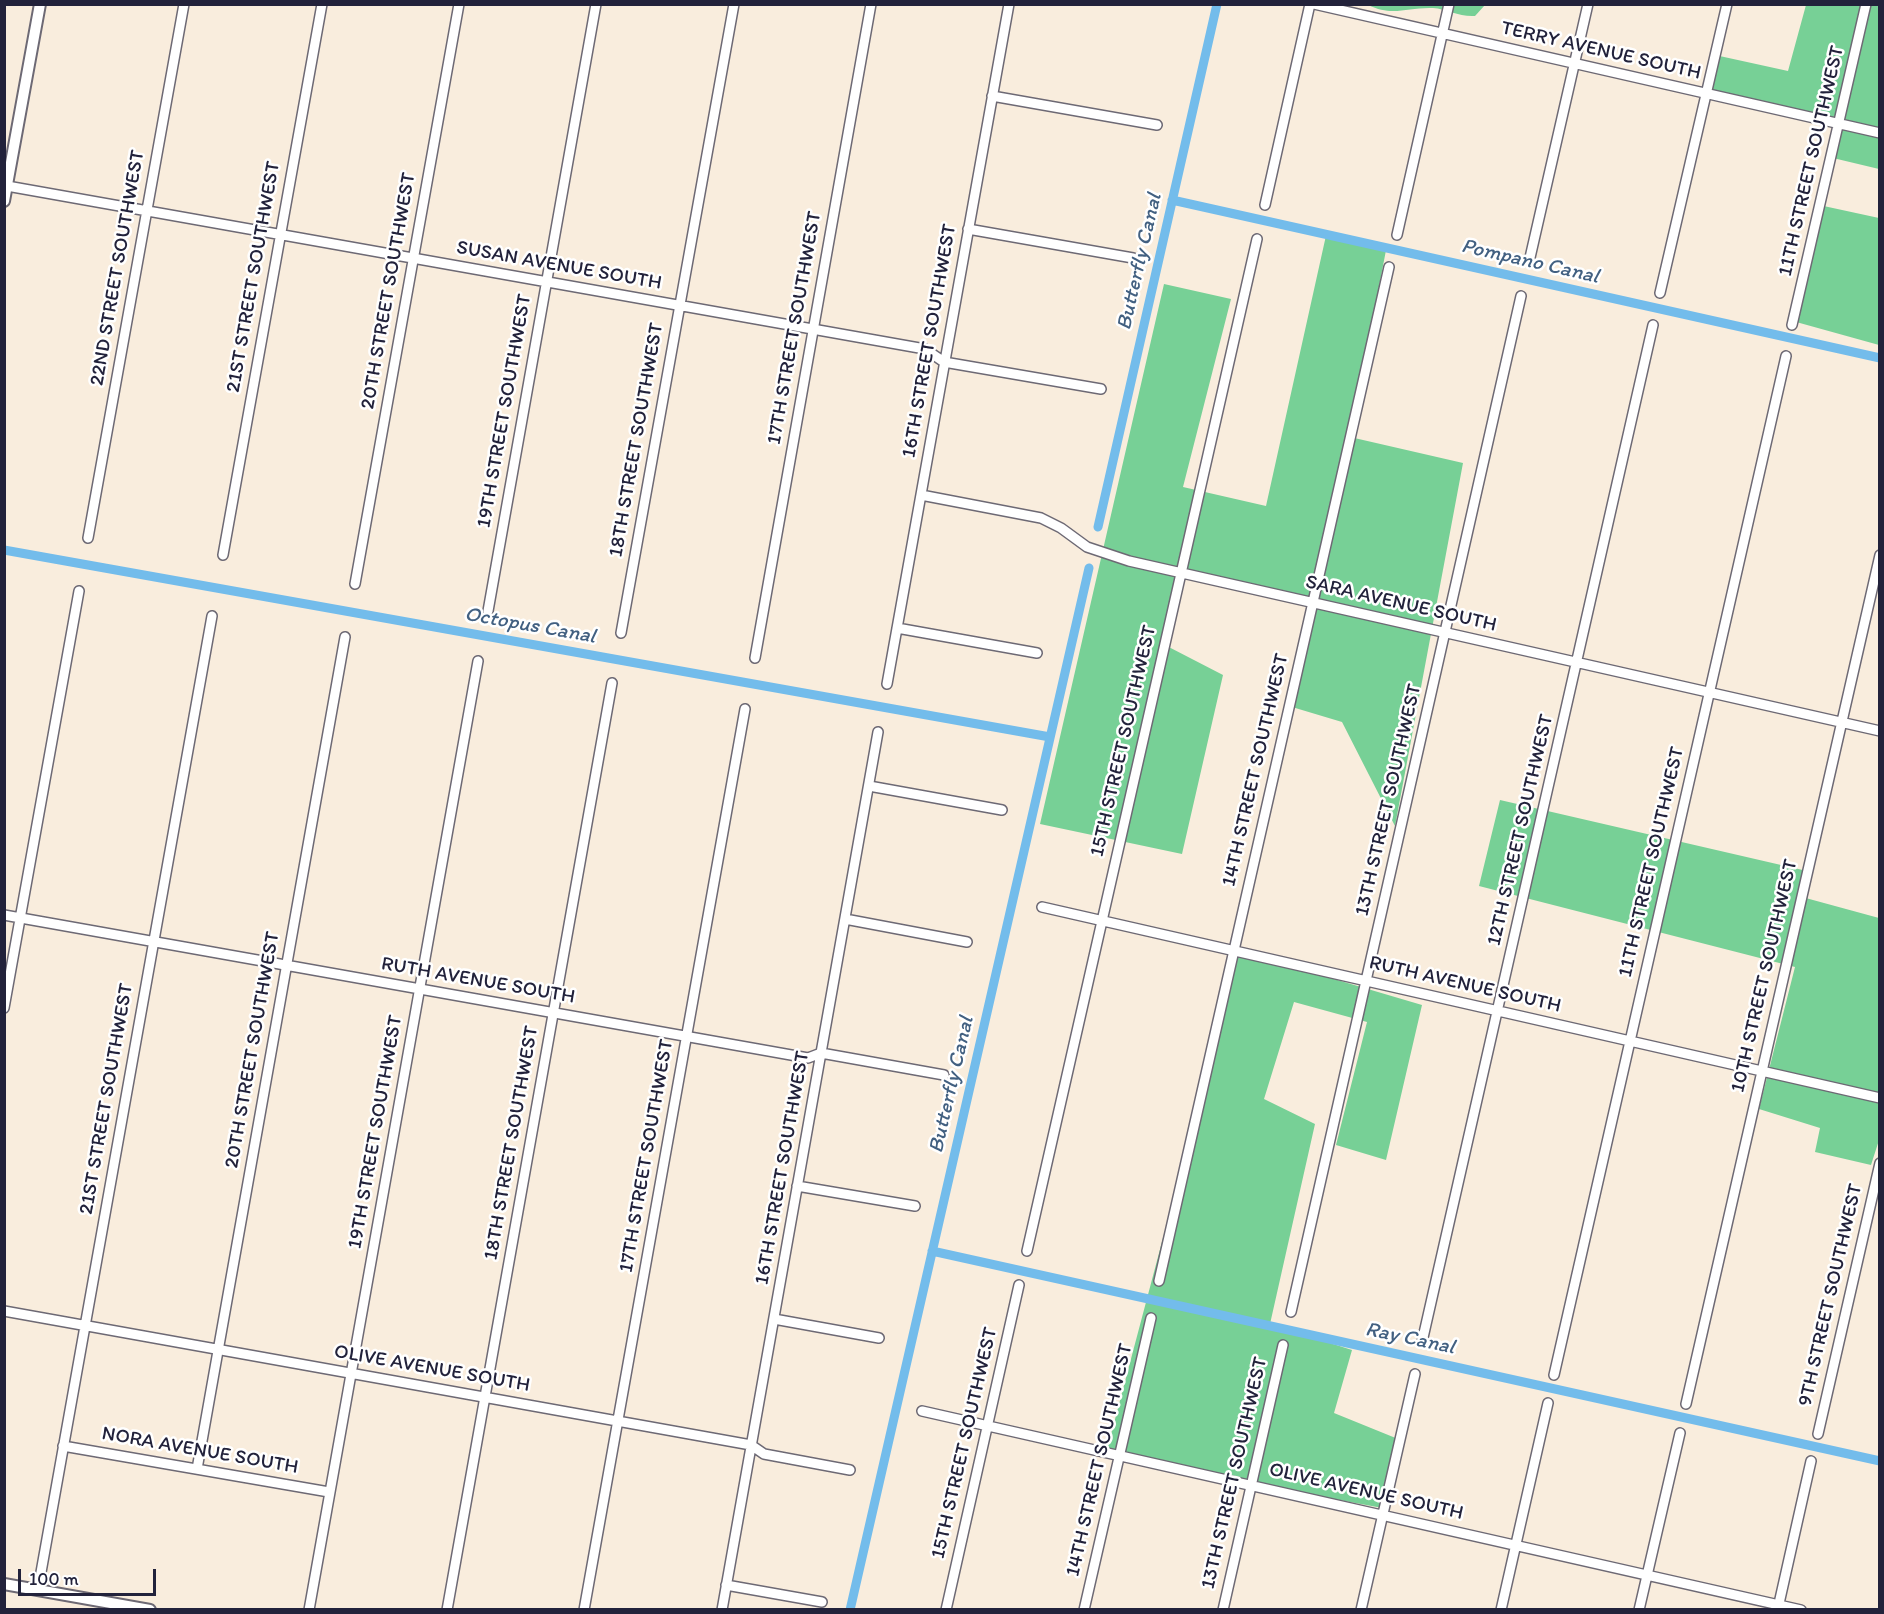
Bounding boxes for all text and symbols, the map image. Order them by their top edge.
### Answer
street label: TERRY AVENUE SOUTH [1499,16,1703,86]
street label: 11TH STREET SOUTHWEST [1774,44,1850,278]
street label: 22ND STREET SOUTHWEST [85,148,151,388]
street label: 21ST STREET SOUTHWEST [222,160,286,394]
street label: 20TH STREET SOUTHWEST [356,171,422,411]
water label: Butterfly Canal [1112,191,1168,333]
street label: 17TH STREET SOUTHWEST [763,210,827,446]
street label: 16TH STREET SOUTHWEST [898,222,962,460]
water label: Pompano Canal [1459,234,1601,290]
street label: SUSAN AVENUE SOUTH [455,236,663,296]
street label: 19TH STREET SOUTHWEST [473,292,537,530]
street label: 18TH STREET SOUTHWEST [605,321,669,559]
street label: SARA AVENUE SOUTH [1303,570,1499,638]
water label: Octopus Canal [462,602,598,650]
street label: 15TH STREET SOUTHWEST [1086,623,1162,859]
street label: 14TH STREET SOUTHWEST [1218,651,1294,889]
street label: 13TH STREET SOUTHWEST [1351,682,1427,918]
street label: 12TH STREET SOUTHWEST [1483,712,1559,948]
street label: 11TH STREET SOUTHWEST [1614,745,1690,979]
street label: 10TH STREET SOUTHWEST [1726,857,1804,1095]
street label: 20TH STREET SOUTHWEST [220,930,286,1170]
street label: RUTH AVENUE SOUTH [1367,951,1563,1019]
street label: RUTH AVENUE SOUTH [379,952,577,1010]
street label: 21ST STREET SOUTHWEST [75,982,139,1216]
street label: 19TH STREET SOUTHWEST [344,1013,408,1251]
water label: Butterfly Canal [924,1014,980,1156]
street label: 18TH STREET SOUTHWEST [480,1024,544,1262]
street label: 17TH STREET SOUTHWEST [615,1038,679,1274]
street label: 16TH STREET SOUTHWEST [751,1049,815,1287]
street label: 9TH STREET SOUTHWEST [1794,1181,1868,1409]
water label: Ray Canal [1363,1317,1457,1361]
street label: 15TH STREET SOUTHWEST [927,1325,1003,1561]
street label: OLIVE AVENUE SOUTH [332,1340,532,1398]
street label: 14TH STREET SOUTHWEST [1062,1341,1138,1579]
street label: 13TH STREET SOUTHWEST [1197,1355,1273,1591]
street label: NORA AVENUE SOUTH [100,1422,300,1480]
street label: OLIVE AVENUE SOUTH [1267,1458,1465,1526]
scale bar [21,1557,159,1595]
text: 100 m [29,1568,79,1590]

